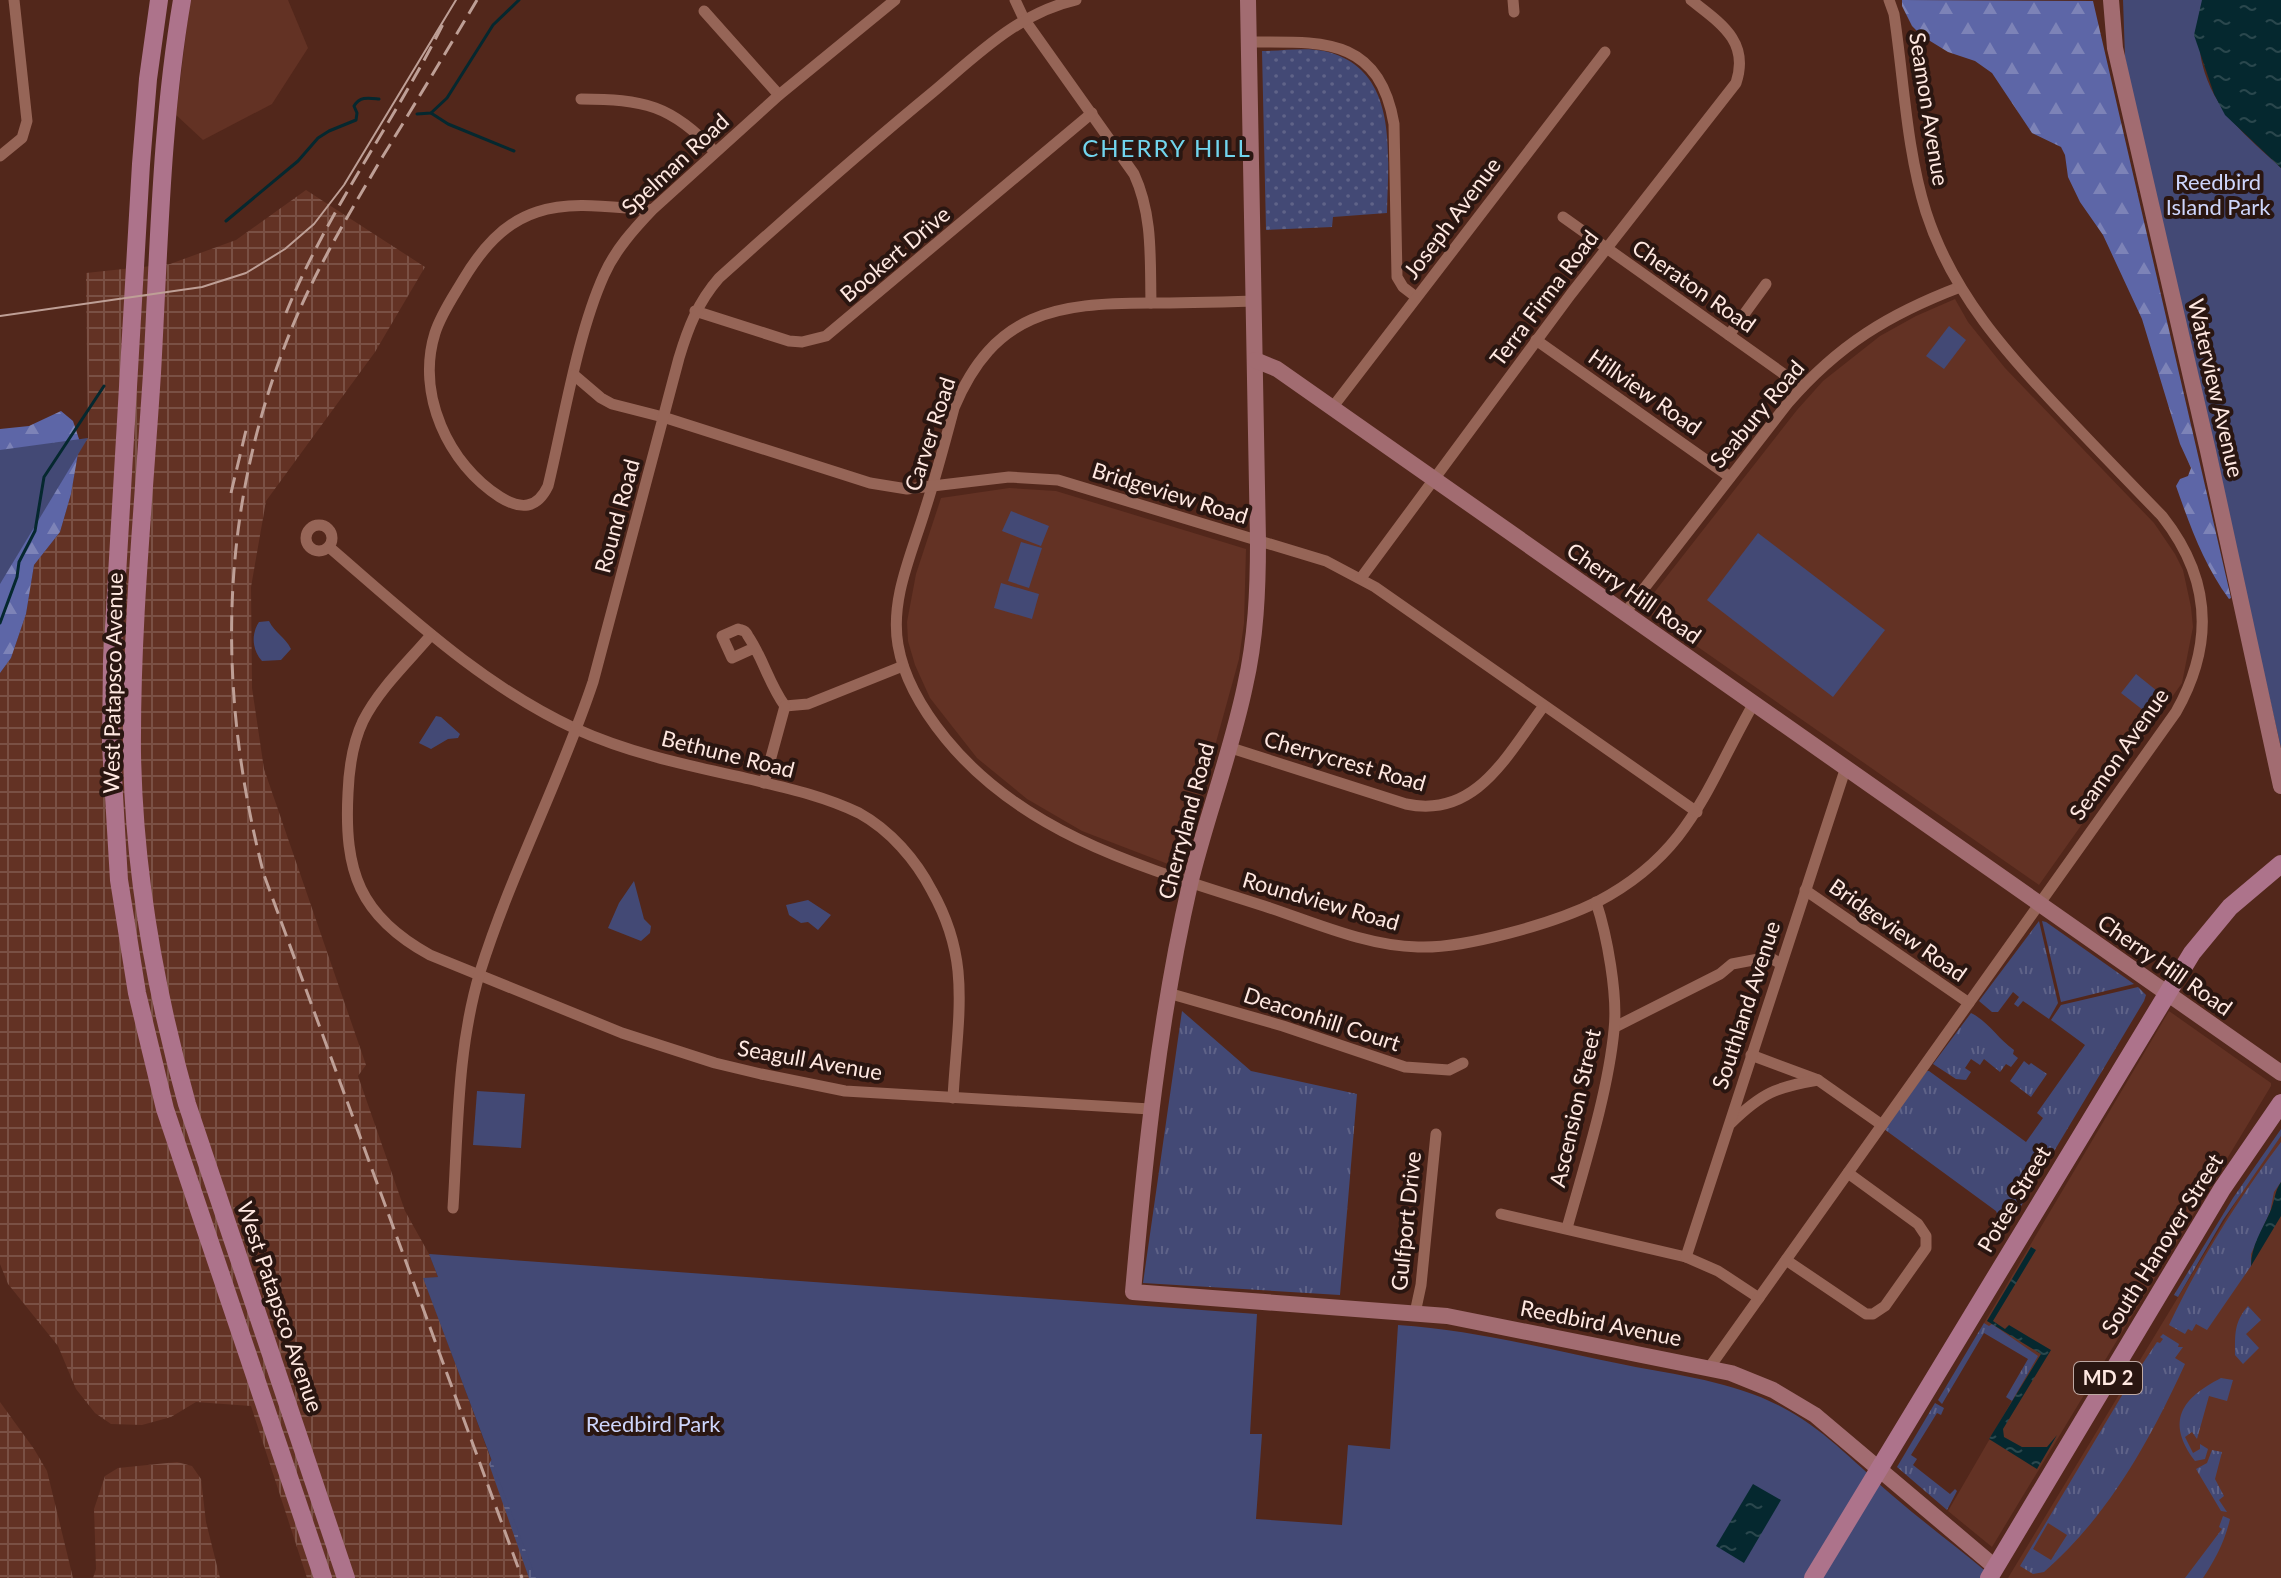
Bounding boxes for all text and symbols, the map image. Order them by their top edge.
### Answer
street label: Seamon Avenue [1904,30,1955,188]
street label: Spelman Road [616,107,734,220]
district label: CHERRY HILL [1082,133,1252,162]
street label: Joseph Avenue [1397,152,1506,284]
park label: Reedbird Island Park [2166,168,2271,220]
street label: Bookert Drive [834,200,955,307]
street label: Terra Firma Road [1484,224,1604,371]
street label: Cheraton Road [1627,233,1761,338]
street label: Waterview Avenue [2183,296,2250,480]
street label: Hillview Road [1584,343,1707,440]
street label: Seabury Road [1704,354,1809,473]
street label: Carver Road [898,373,961,494]
street label: Round Road [588,456,645,576]
street label: Bridgeview Road [1089,456,1251,529]
street label: Cherry Hill Road [1562,536,1707,649]
street label: West Patapsco Avenue [97,572,128,794]
street label: Seamon Avenue [2063,682,2174,825]
street label: Bethune Road [659,724,798,783]
street label: Cherrycrest Road [1261,725,1429,797]
street label: Cherryland Road [1152,740,1219,902]
street label: Roundview Road [1240,865,1403,936]
street label: Bridgeview Road [1824,872,1972,987]
street label: Cherry Hill Road [2093,908,2238,1021]
street label: Southland Avenue [1706,917,1785,1092]
street label: Deaconhill Court [1241,981,1404,1057]
street label: Ascension Street [1543,1026,1606,1190]
street label: Seagull Avenue [736,1034,884,1085]
street label: Potee Street [1971,1140,2056,1257]
street label: South Hanover Street [2095,1148,2228,1339]
street label: Gulfport Drive [1385,1150,1426,1292]
street label: West Patapsco Avenue [232,1198,329,1416]
street label: Reedbird Avenue [1518,1294,1684,1351]
road number: MD 2 [2074,1362,2142,1394]
park label: Reedbird Park [586,1410,721,1437]

